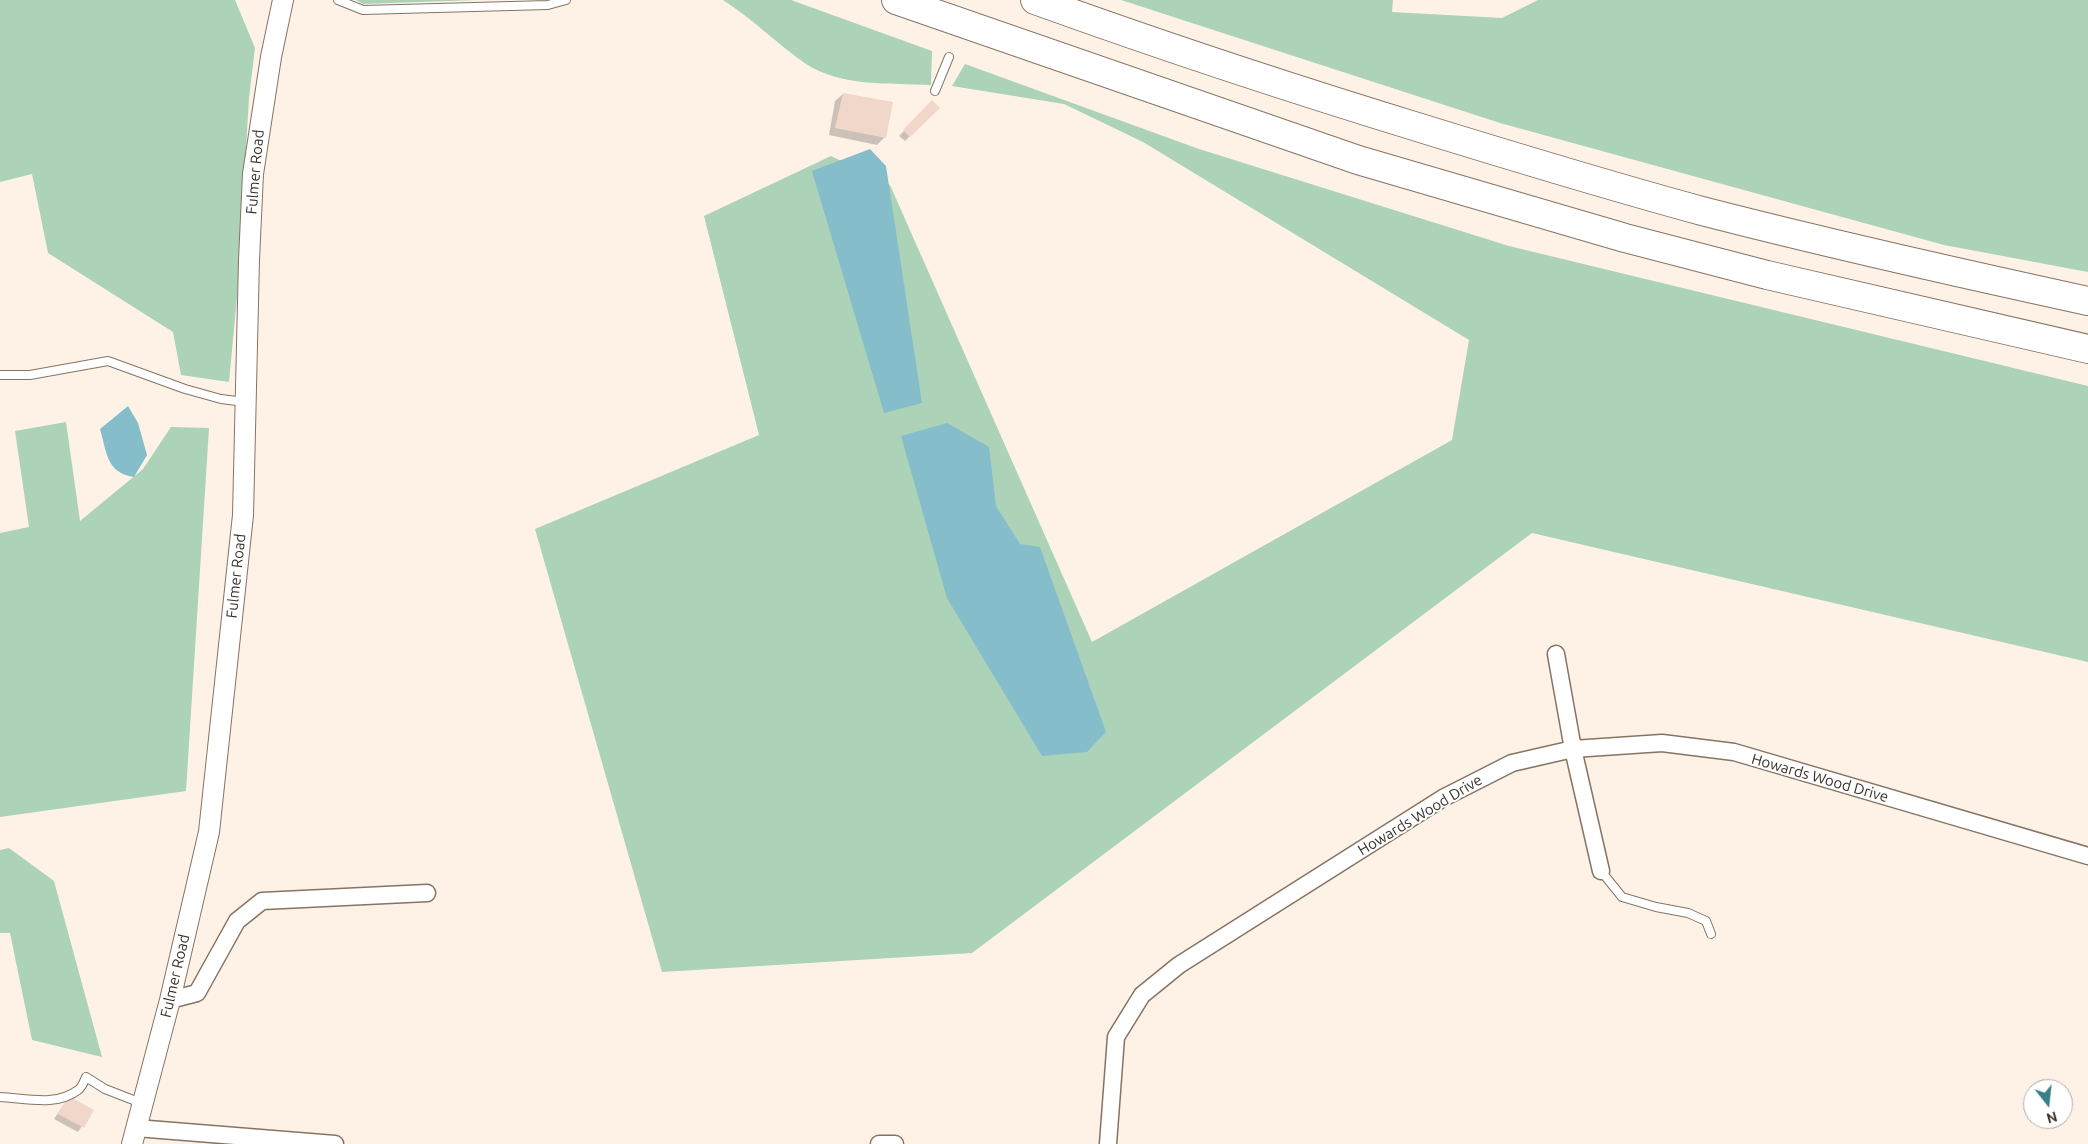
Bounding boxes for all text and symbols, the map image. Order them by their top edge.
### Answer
street label: Fulmer Road [242,129,268,215]
street label: Fulmer Road [223,533,249,619]
street label: Howards Wood Drive [1749,750,1891,806]
street label: Howards Wood Drive [1355,771,1485,859]
street label: Fulmer Road [157,933,193,1019]
north arrow [2023,1079,2073,1129]
text: N [2045,1108,2059,1127]

